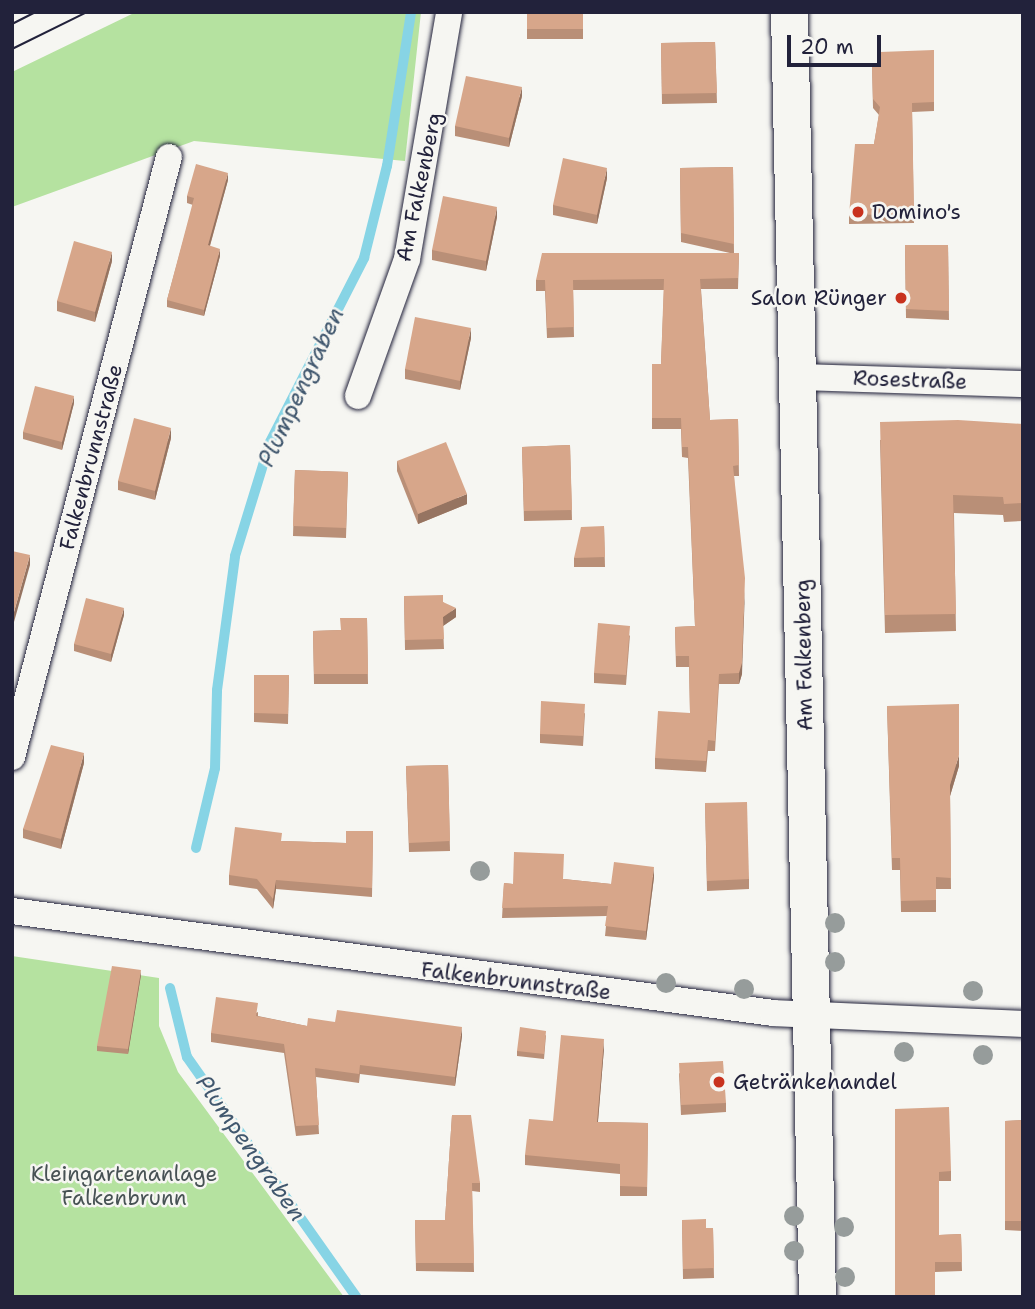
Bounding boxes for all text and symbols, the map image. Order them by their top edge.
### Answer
scale bar [790,21,884,65]
text: 20 m [800,33,854,61]
street label: Am Falkenberg [391,110,447,264]
place label: Domino's [872,199,961,225]
marker: Domino's [850,204,866,220]
place label: Salon Rünger [751,285,887,311]
marker: Salon Rünger [893,290,909,306]
water label: Plumpengraben [252,303,350,471]
street label: Falkenbrunnstraße [54,361,128,553]
street label: Rosestraße [853,365,967,395]
street label: Am Falkenberg [790,579,818,731]
street label: Falkenbrunnstraße [420,957,612,1005]
place label: Getränkehandel [733,1069,897,1095]
water label: Plumpengraben [190,1070,312,1226]
marker: Getränkehandel [711,1074,727,1090]
park label: Kleingartenanlage Falkenbrunn [31,1161,217,1211]

